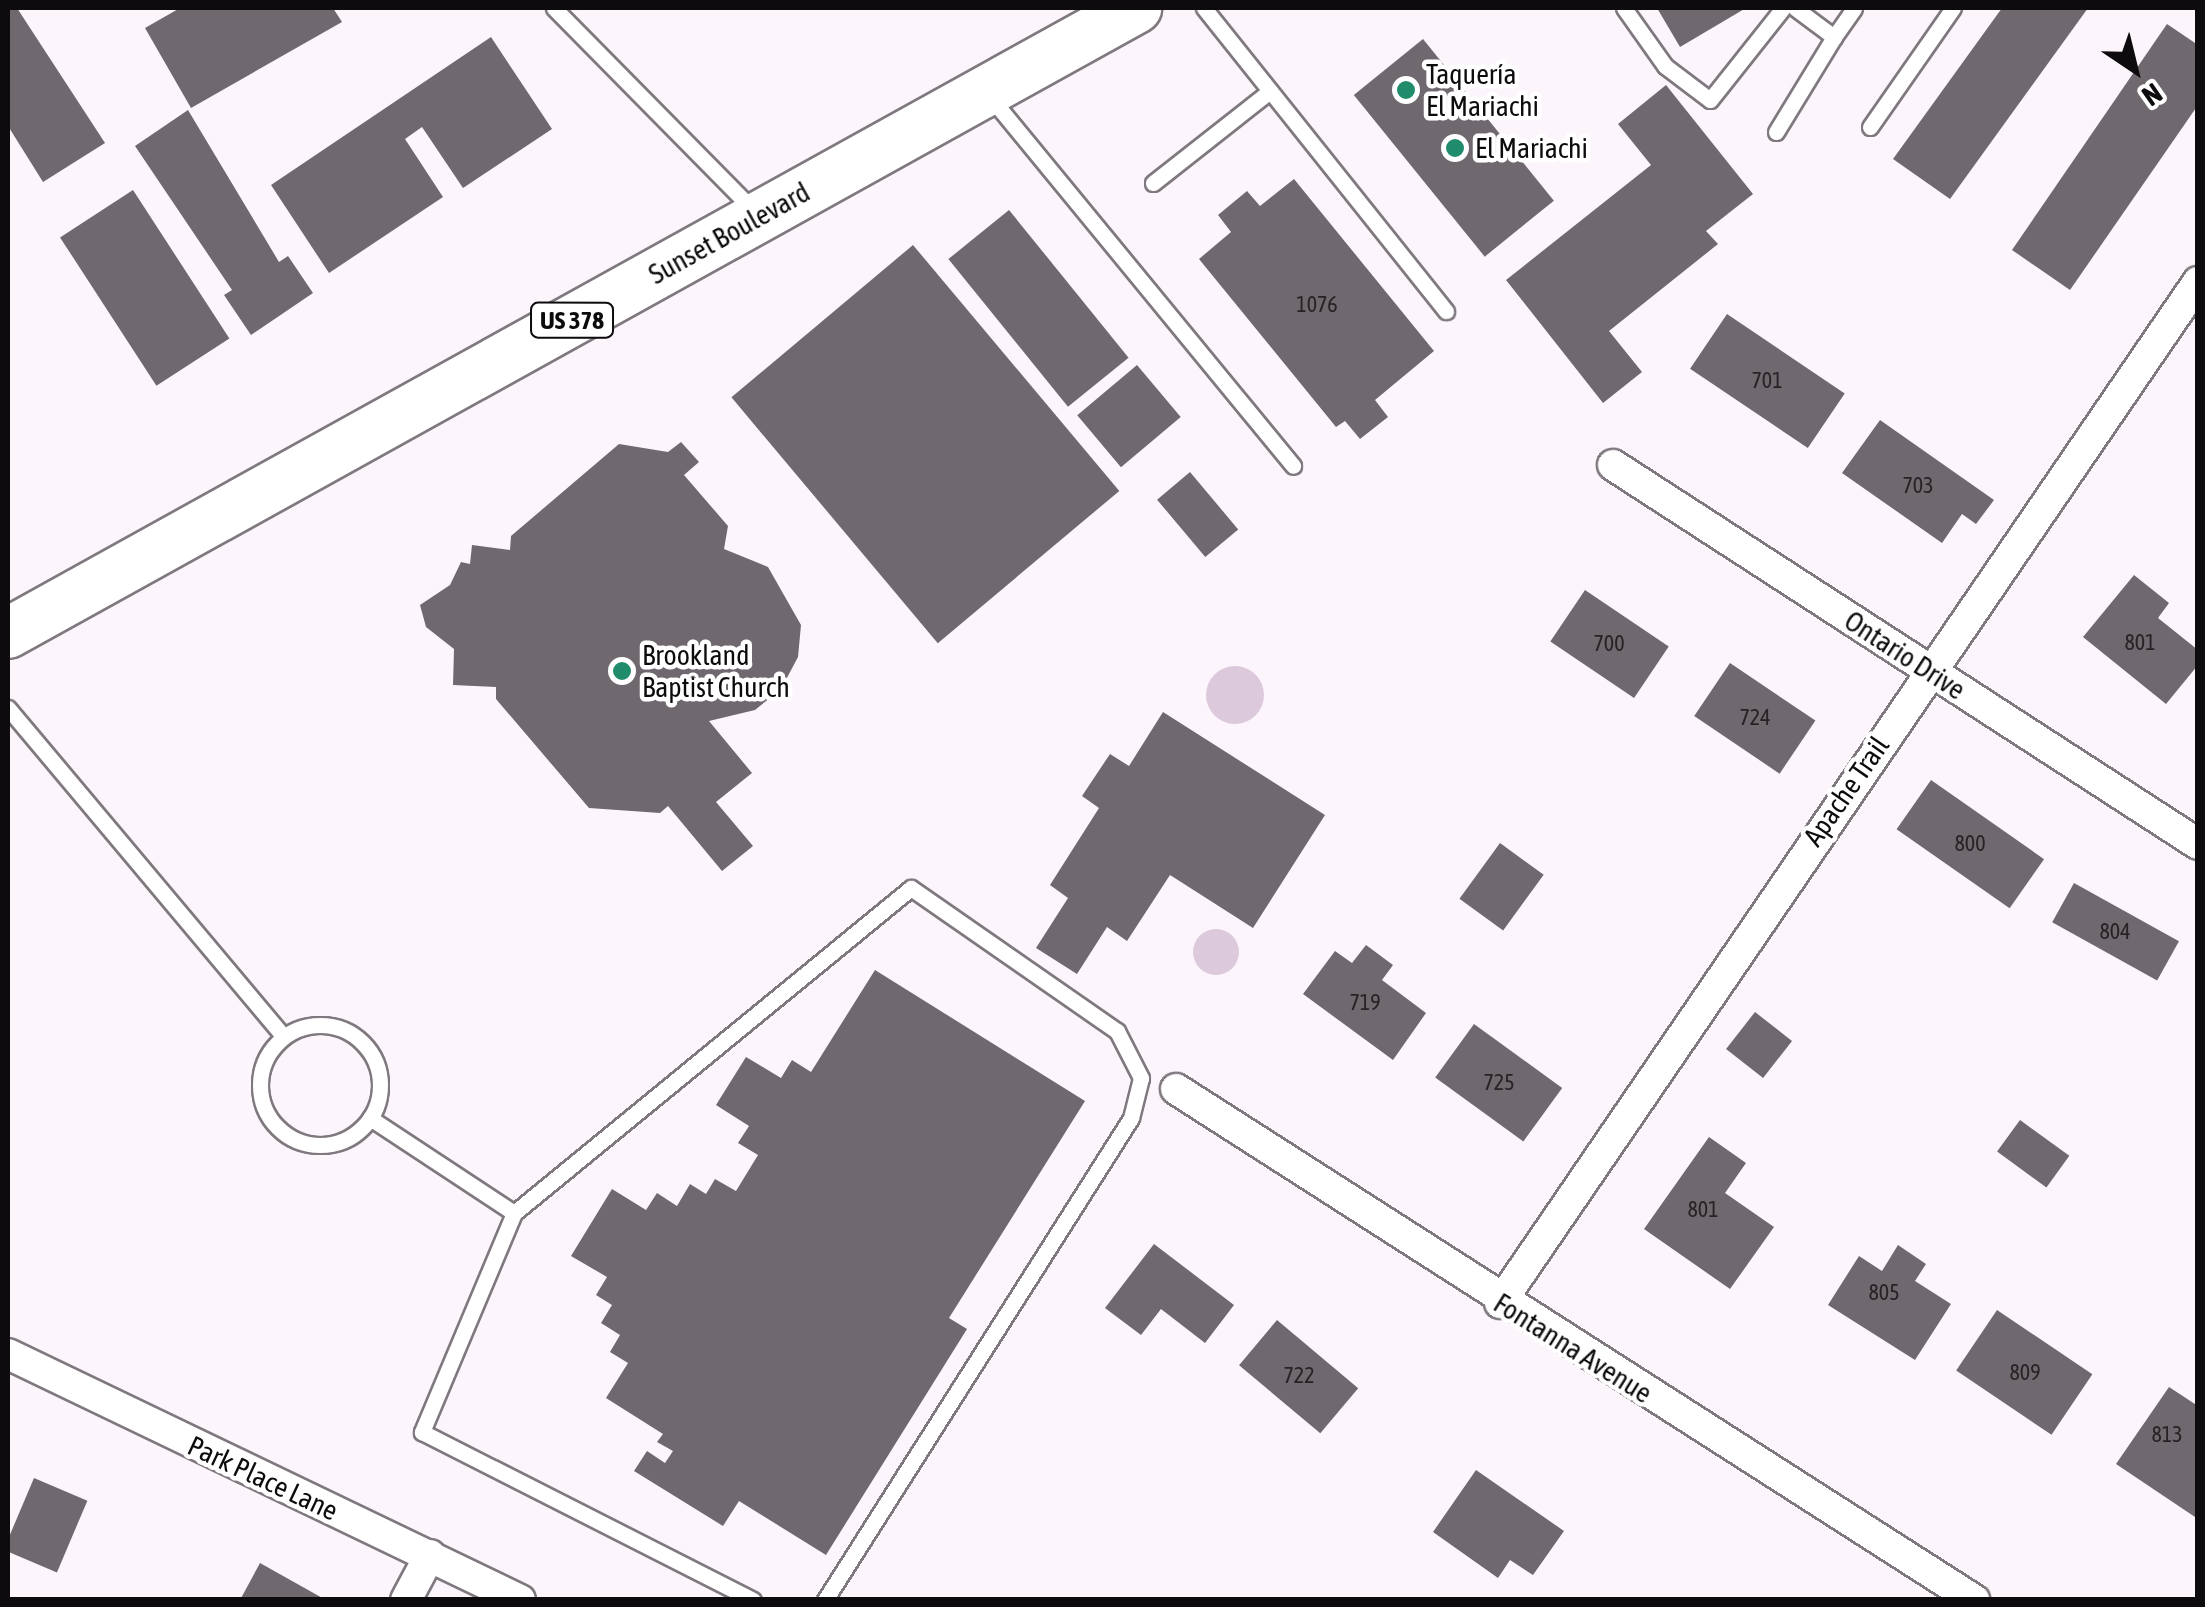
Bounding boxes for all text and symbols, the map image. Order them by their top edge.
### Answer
north arrow [2085,20,2185,120]
place label: Taquería El Mariachi [1426,57,1539,123]
text: N [2136,77,2168,112]
marker: Taquería El Mariachi [1395,79,1417,101]
place label: El Mariachi [1475,131,1588,165]
marker: El Mariachi [1444,137,1466,159]
street label: Sunset Boulevard [643,175,815,291]
house number: 1076 [1296,292,1338,318]
road number: US 378 [530,300,614,340]
house number: 701 [1751,368,1783,394]
house number: 703 [1902,473,1934,499]
street label: Ontario Drive [1838,604,1972,706]
house number: 801 [2124,630,2156,656]
house number: 700 [1593,631,1625,657]
place label: Brookland Baptist Church [642,638,790,704]
marker: Brookland Baptist Church [611,660,633,682]
house number: 724 [1739,705,1771,731]
street label: Apache Trail [1796,730,1896,852]
house number: 800 [1954,831,1986,857]
house number: 804 [2099,919,2131,945]
house number: 719 [1349,990,1381,1016]
house number: 725 [1483,1070,1515,1096]
house number: 801 [1687,1197,1719,1223]
house number: 805 [1868,1280,1900,1306]
street label: Fontanna Avenue [1488,1286,1658,1410]
house number: 809 [2009,1360,2041,1386]
house number: 722 [1283,1363,1315,1389]
house number: 813 [2151,1422,2183,1448]
street label: Park Place Lane [183,1429,343,1527]

